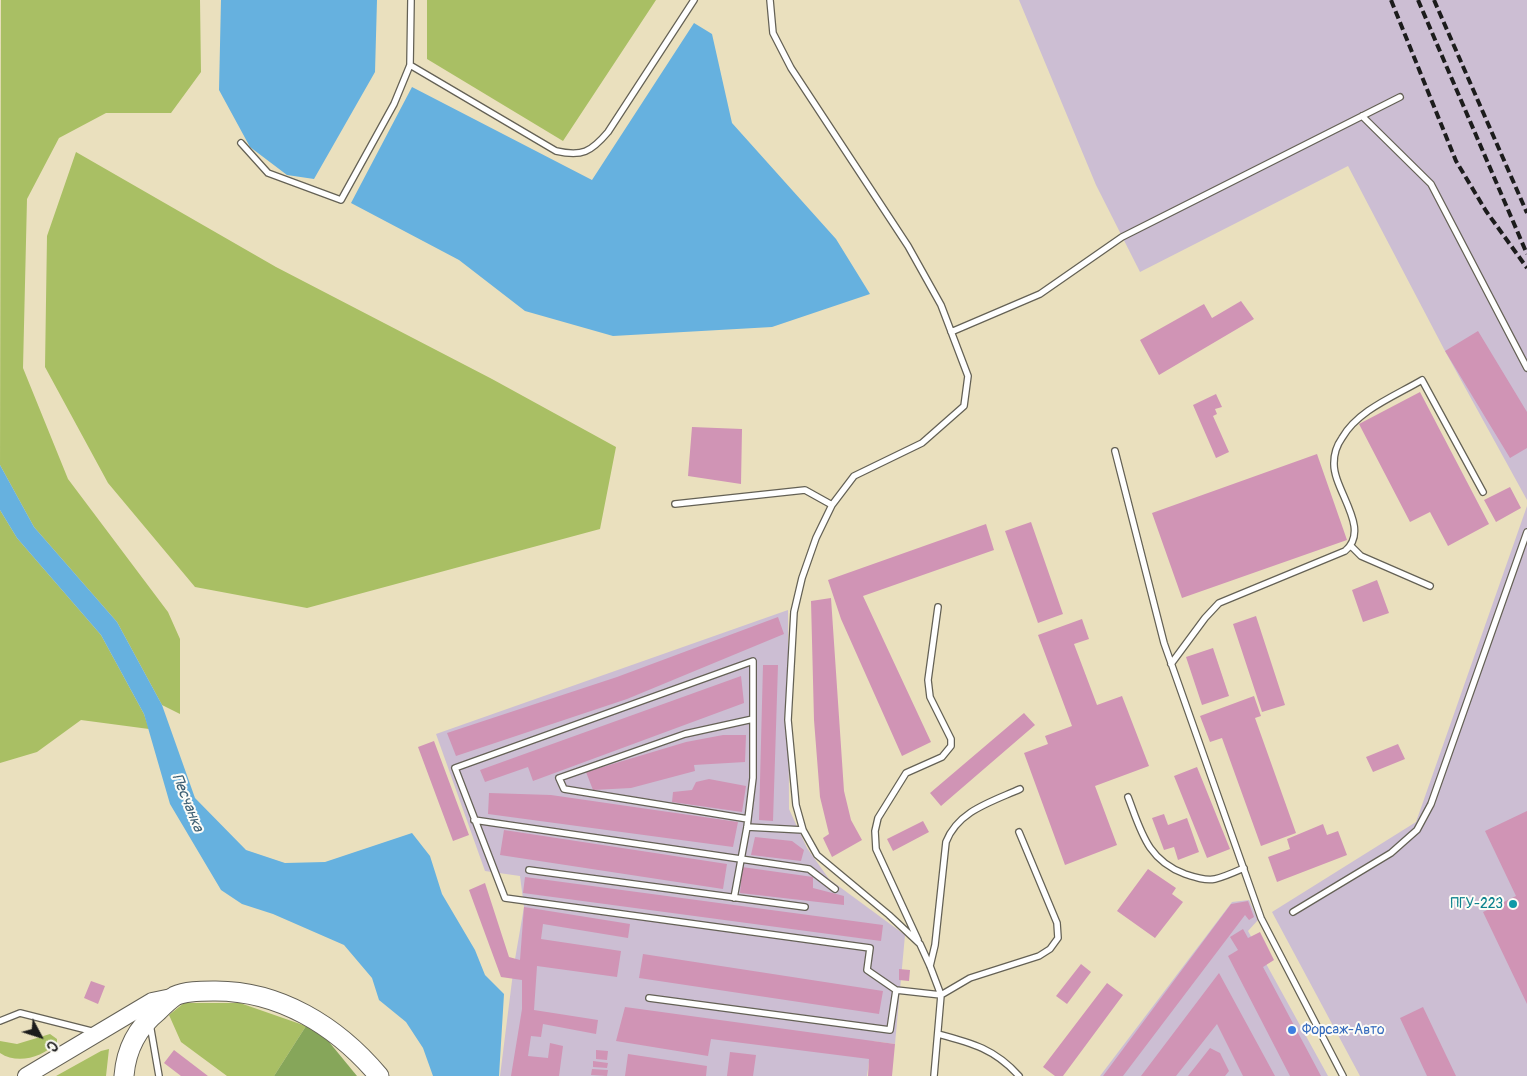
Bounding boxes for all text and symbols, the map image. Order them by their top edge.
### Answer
water label: Песчанка [167,771,207,835]
place label: ПГУ-223 [1450,896,1503,912]
marker: ПГУ-223 [1507,898,1519,910]
north arrow [15,1011,65,1061]
place label: Форсаж-Авто [1302,1022,1385,1038]
marker: Форсаж-Авто [1286,1024,1298,1036]
text: С [43,1037,61,1055]

